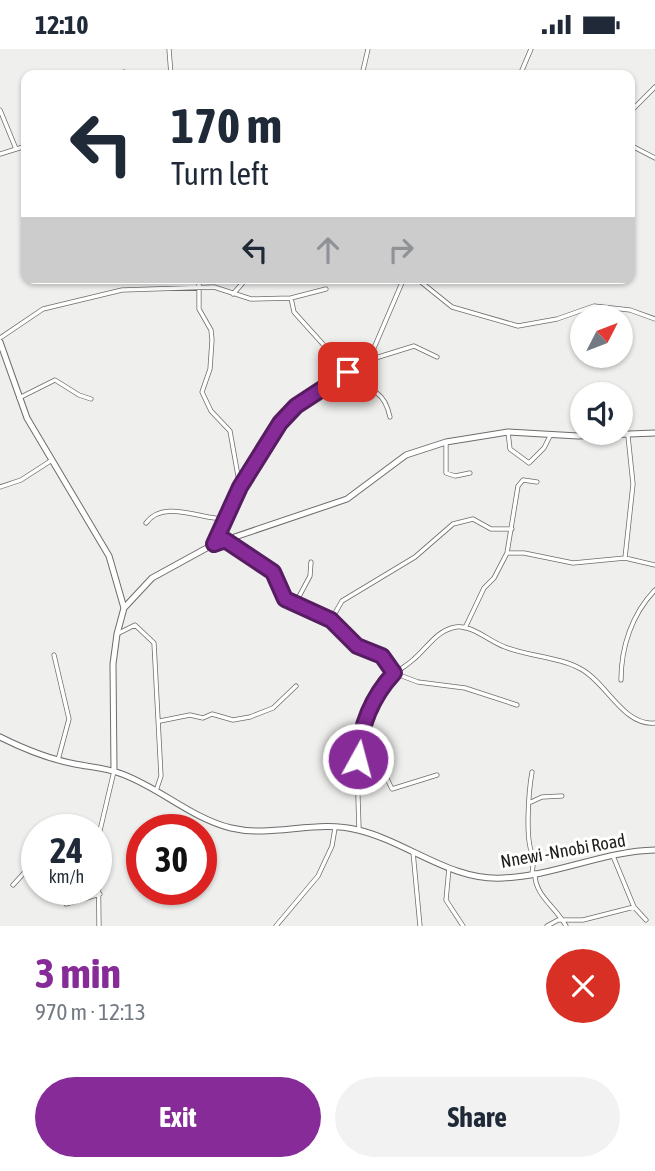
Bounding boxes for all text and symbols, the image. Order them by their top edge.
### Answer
text: 12:10 [35,10,89,40]
text: 170 m [171,97,282,153]
icon: left [56,98,147,189]
text: Turn left [171,155,269,192]
icon: left [236,231,274,269]
icon: ahead [309,231,347,269]
icon: right [382,231,420,269]
north arrow [570,305,634,367]
map controls [570,305,633,445]
pin [318,342,378,402]
icon: arrive [329,353,367,391]
button: sound [570,382,633,445]
position arrow [321,722,395,796]
speed limit sign: 30 [126,814,217,905]
street label: Nnewi -Nnobi Road [499,829,627,872]
text: 24 [50,830,83,870]
text: km/h [49,866,84,887]
text: 3 min [35,949,121,997]
button: close [546,949,620,1023]
text: 970 m · 12:13 [35,999,146,1025]
button: Exit [35,1077,321,1157]
button: Share [335,1077,620,1157]

